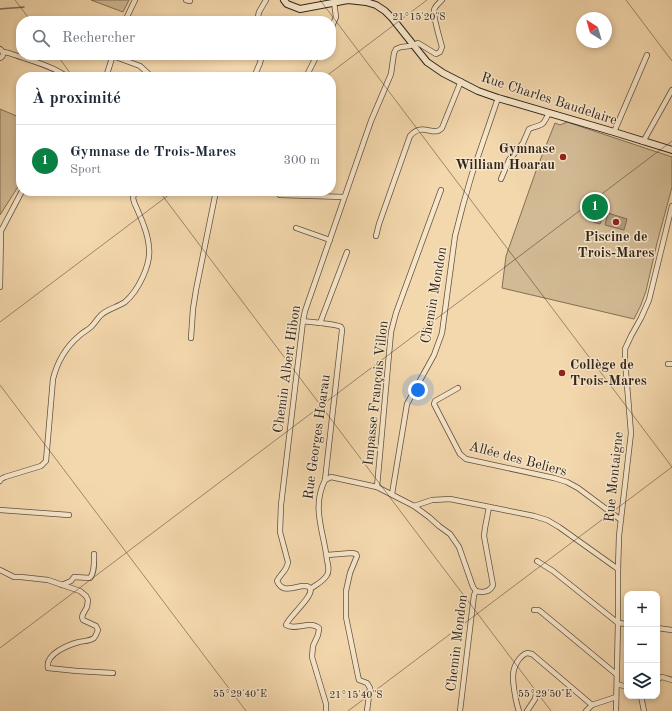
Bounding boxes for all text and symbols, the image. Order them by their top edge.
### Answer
text: 21°15'20"S [392,12,446,22]
north arrow [576,12,612,48]
search box [16,16,336,60]
icon: search [30,27,52,49]
text: Rechercher [62,31,135,46]
street label: Rue Charles Baudelaire [479,70,619,128]
text: À proximité [32,90,121,107]
place label: Gymnase William Hoarau [455,142,555,172]
text: Gymnase de Trois-Mares [70,145,236,160]
marker: Gymnase William Hoarau [558,152,568,162]
text: 1 [41,154,49,167]
text: 300 m [283,154,320,167]
text: Sport [70,163,101,176]
pin: 1 [582,192,608,222]
marker: Piscine de Trois-Mares [611,217,621,227]
place label: Piscine de Trois-Mares [578,230,654,260]
street label: Chemin Mondon [419,245,449,344]
street label: Chemin Albert Hibon [271,304,303,434]
street label: Impasse François Villon [361,319,391,466]
place label: Collège de Trois-Mares [570,358,647,388]
marker: Collège de Trois-Mares [557,368,567,378]
street label: Rue Georges Hoarau [301,373,333,500]
your location [408,380,428,400]
street label: Rue Montaigne [602,431,626,523]
street label: Allée des Beliers [468,439,568,479]
map controls [624,591,660,699]
button: + [624,591,660,627]
street label: Chemin Mondon [444,593,470,692]
button: − [624,627,660,663]
button: layers [624,663,660,699]
text: 55°29'40"E [213,689,267,699]
text: 55°29'50"E [518,689,572,699]
text: 21°15'40"S [329,690,383,700]

